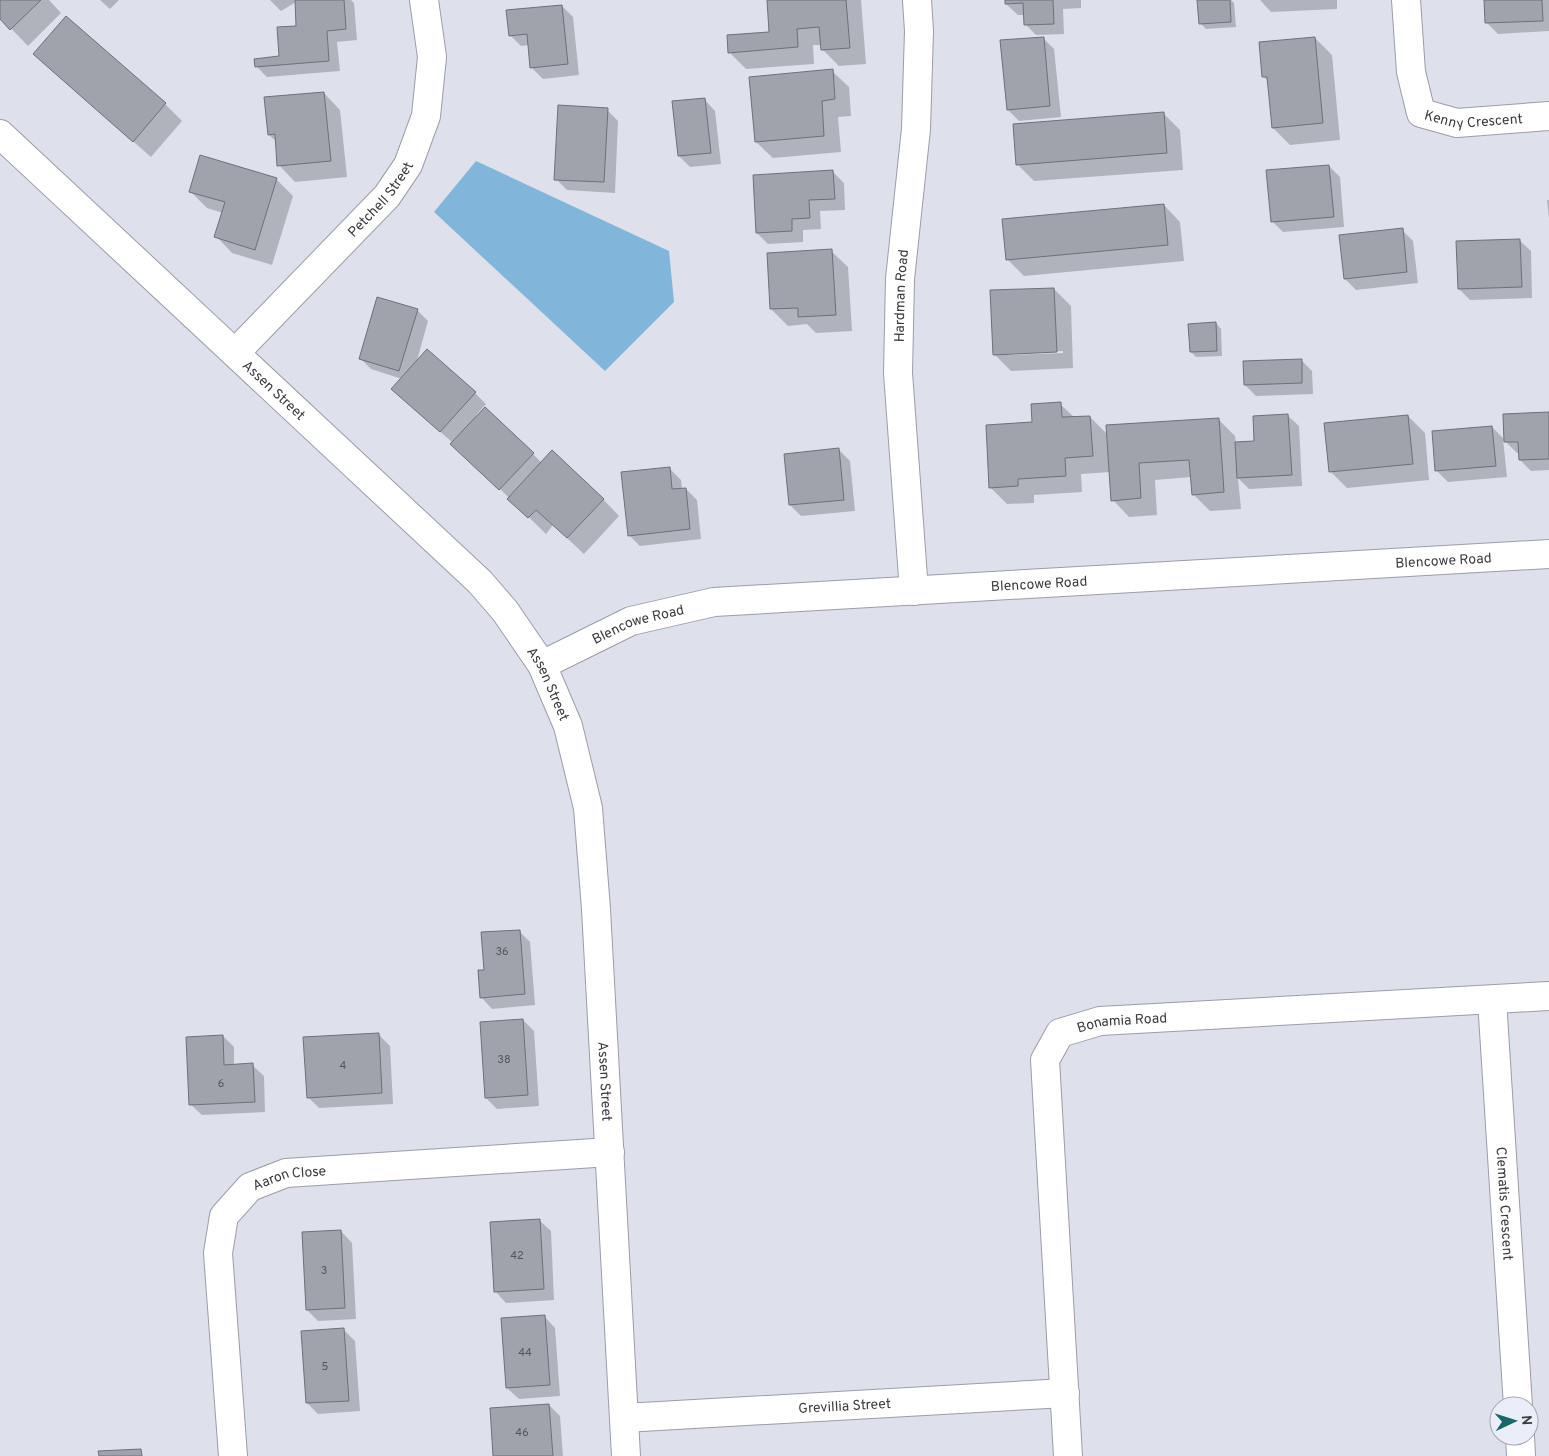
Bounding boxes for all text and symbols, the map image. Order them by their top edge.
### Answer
street label: Kenny Crescent [1422,107,1523,133]
street label: Petchell Street [345,160,418,241]
street label: Hardman Road [892,249,913,342]
street label: Assen Street [238,357,308,424]
street label: Blencowe Road [1395,550,1492,573]
street label: Blencowe Road [990,574,1088,596]
street label: Blencowe Road [590,602,686,649]
street label: Assen Street [522,644,572,724]
house number: 36 [495,945,509,959]
street label: Bonamia Road [1075,1010,1168,1037]
street label: Assen Street [593,1041,615,1122]
house number: 38 [497,1053,511,1067]
house number: 4 [340,1059,347,1073]
house number: 6 [218,1077,224,1091]
street label: Clematis Crescent [1491,1146,1516,1261]
street label: Aaron Close [251,1163,327,1195]
house number: 42 [510,1249,524,1263]
house number: 3 [321,1264,327,1278]
house number: 44 [518,1346,532,1360]
house number: 5 [322,1360,329,1374]
street label: Grevillia Street [798,1396,892,1418]
north arrow [1489,1396,1539,1446]
text: N [1517,1415,1534,1426]
house number: 46 [515,1426,529,1440]

